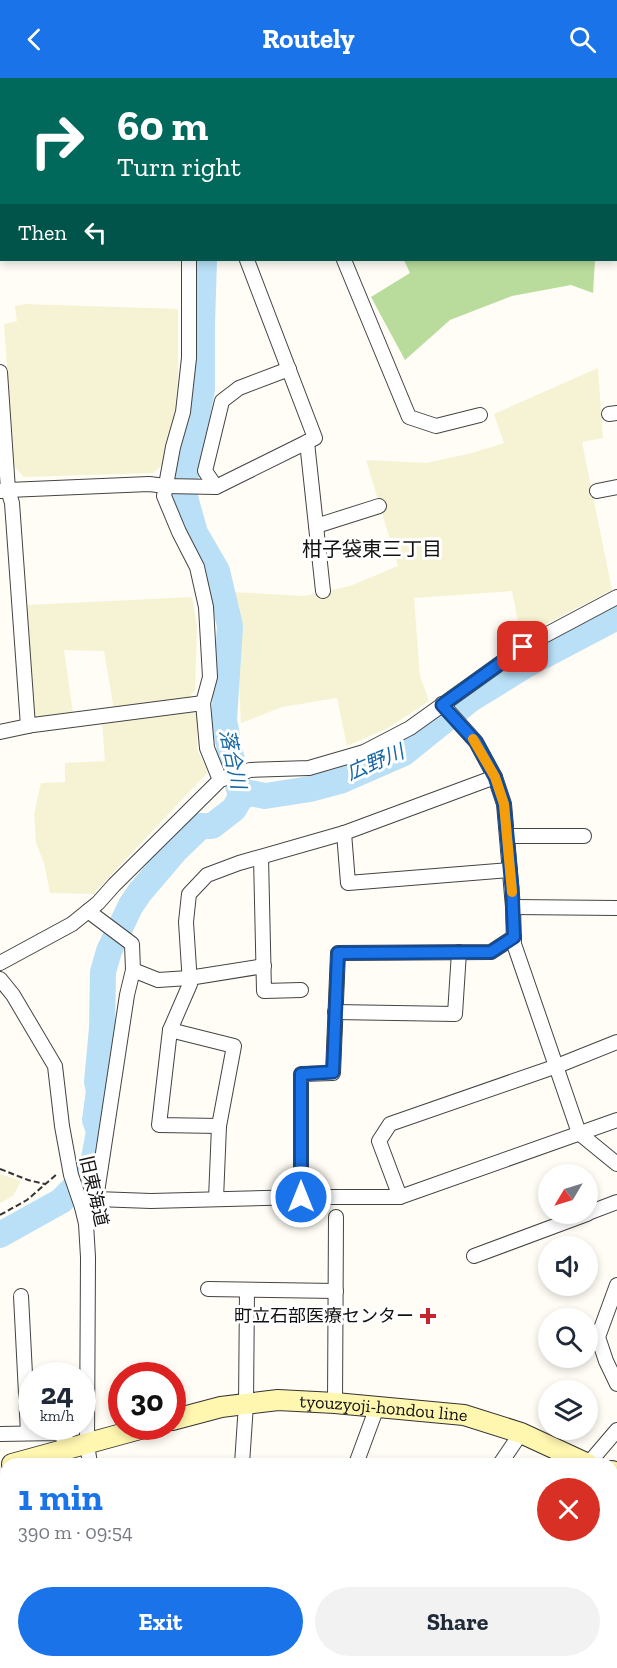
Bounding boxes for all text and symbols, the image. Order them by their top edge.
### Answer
icon: back [18,23,51,56]
text: Routely [262,23,355,55]
icon: search [566,23,599,56]
text: 60 m [117,100,208,151]
icon: right [18,102,96,180]
text: Turn right [117,151,241,183]
icon: left [79,216,112,249]
text: Then [18,219,67,246]
district label: 柑子袋東三丁目 [302,537,442,561]
pin [497,621,548,672]
icon: arrive [506,630,539,663]
water label: 落合川 [215,727,251,793]
water label: 広野川 [343,738,409,785]
street label: 旧東海道 [75,1153,113,1229]
north arrow [538,1164,598,1224]
map controls [538,1164,598,1440]
position arrow [269,1165,333,1229]
button: sound [538,1236,598,1296]
place label: 町立石部医療センター [234,1305,414,1327]
marker: 町立石部医療センター [419,1307,437,1325]
button: search [538,1308,598,1368]
speed limit sign: 30 [108,1362,186,1440]
text: 24 [40,1376,74,1412]
button: layers [538,1380,598,1440]
street label: tyouzyoji-hondou line [299,1390,468,1426]
text: km/h [40,1407,74,1425]
text: 1 min [18,1476,103,1519]
button: close [537,1478,600,1541]
text: 390 m · 09:54 [18,1520,133,1544]
button: Exit [18,1587,303,1656]
button: Share [315,1587,600,1656]

